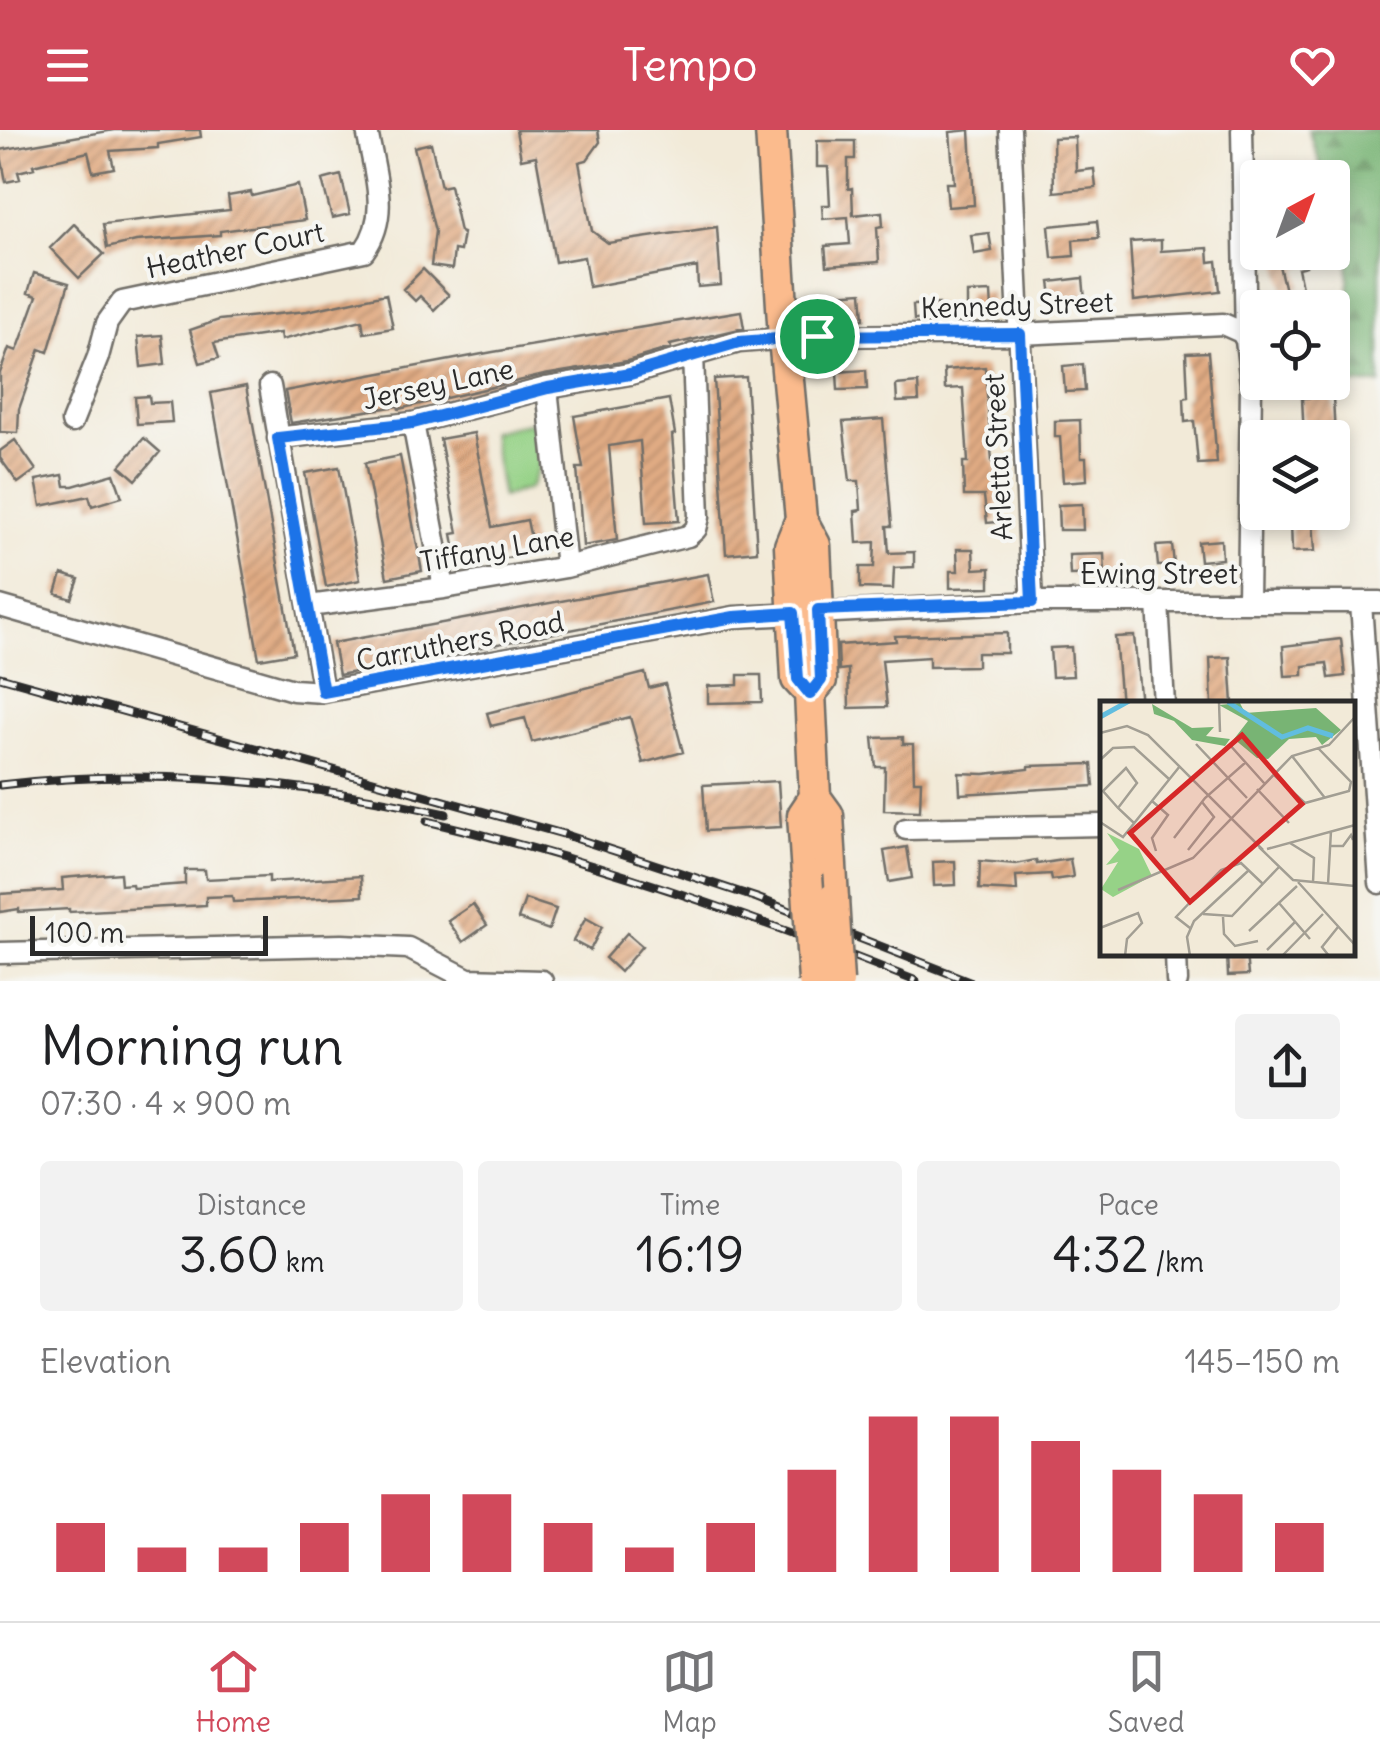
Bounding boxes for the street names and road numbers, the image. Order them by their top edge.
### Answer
street label: Heather Court [143,214,327,286]
street label: Kennedy Street [920,284,1114,326]
street label: Jersey Lane [359,350,517,418]
street label: Arletta Street [976,373,1020,541]
street label: Tiffany Lane [417,518,577,580]
street label: Ewing Street [1080,556,1238,592]
street label: Carruthers Road [353,603,567,679]

